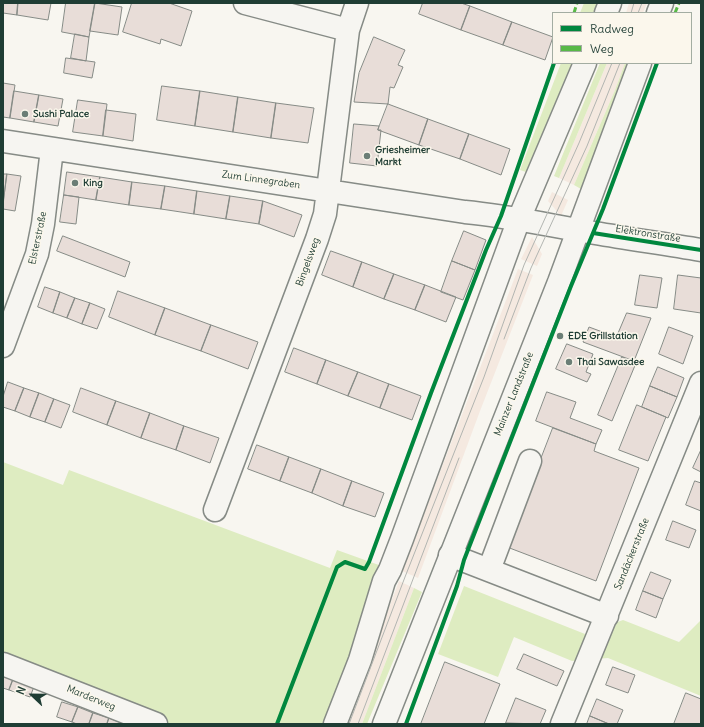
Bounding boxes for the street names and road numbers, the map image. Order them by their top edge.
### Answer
street label: Zum Linnegraben [221,169,301,191]
street label: Elsterstraße [27,210,49,266]
street label: Elektronstraße [615,223,681,245]
street label: Bingelsweg [294,236,322,288]
street label: Mainzer Landstraße [492,350,536,438]
street label: Sandäckerstraße [612,516,652,592]
street label: Marderweg [65,683,117,713]

